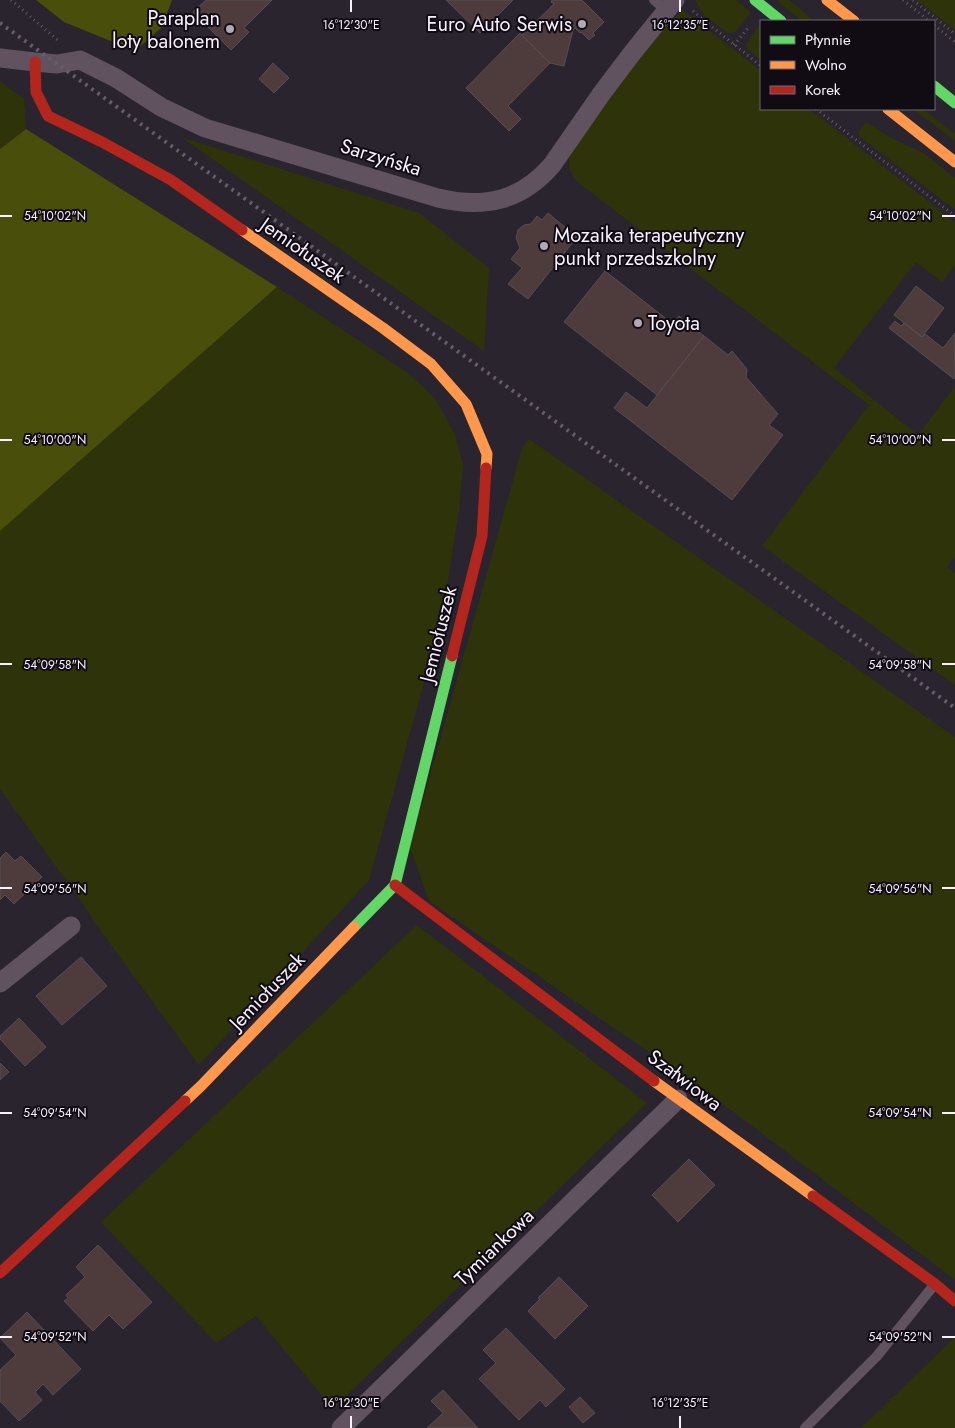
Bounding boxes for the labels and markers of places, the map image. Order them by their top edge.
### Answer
place label: Paraplan loty balonem [112,4,220,56]
place label: Euro Auto Serwis [426,10,572,39]
marker: Euro Auto Serwis [576,18,588,30]
marker: Paraplan loty balonem [224,23,236,35]
place label: Mozaika terapeutyczny punkt przedszkolny [554,221,744,273]
marker: Mozaika terapeutyczny punkt przedszkolny [538,240,550,252]
place label: Toyota [648,309,700,338]
marker: Toyota [632,317,644,329]

